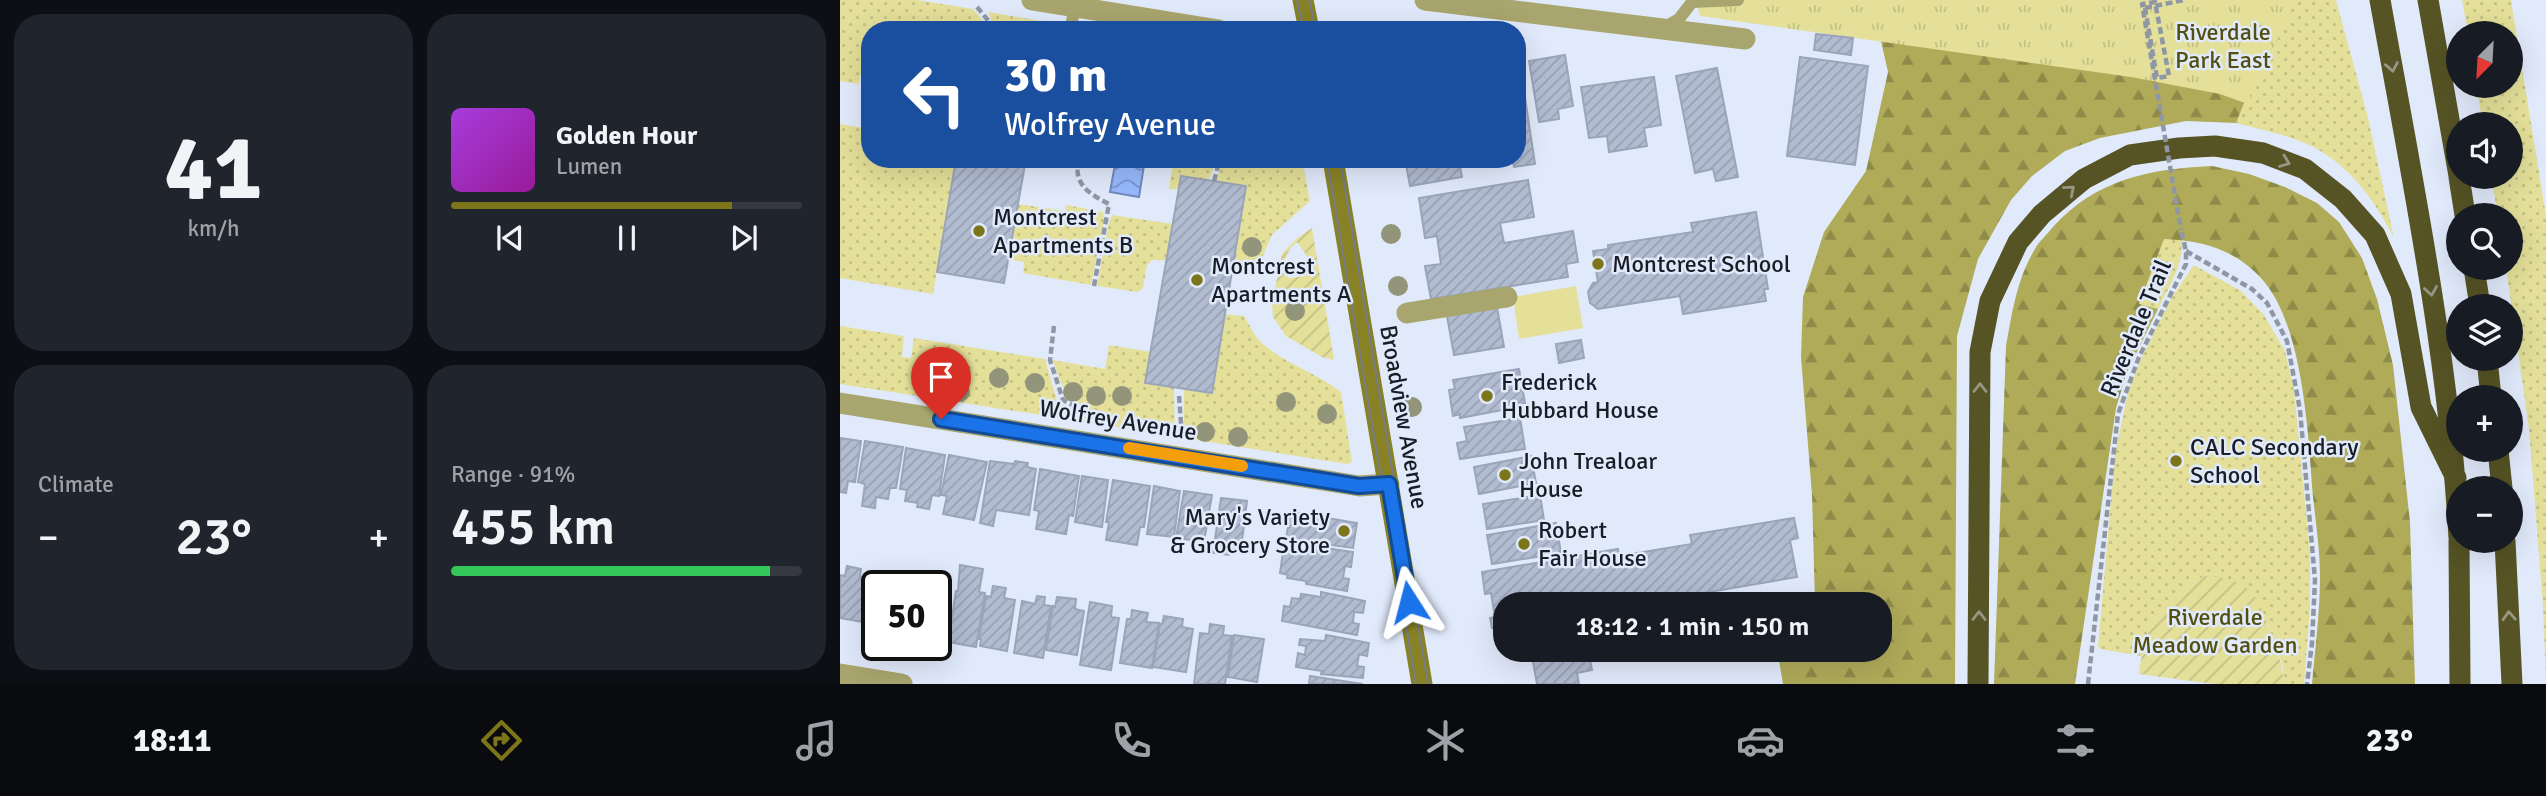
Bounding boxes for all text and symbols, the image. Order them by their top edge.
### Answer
park label: Riverdale Park East [2175,17,2271,75]
north arrow [2446,21,2524,98]
map controls [2446,21,2523,553]
text: 30 m [1004,45,1107,105]
icon: left [889,49,980,140]
one-way arrow [2384,61,2399,73]
text: Wolfrey Avenue [1004,105,1216,144]
text: 41 [164,112,263,225]
button: sound [2446,112,2523,189]
text: Golden Hour [556,120,697,152]
text: Lumen [556,152,622,181]
one-way arrow [2279,153,2291,167]
one-way arrow [2062,186,2075,198]
place label: Montcrest Apartments B [993,202,1133,260]
button: search [2446,203,2523,280]
text: km/h [187,214,240,243]
icon: previous [491,219,529,257]
icon: pause [608,219,646,257]
icon: next [725,219,763,257]
marker: Montcrest Apartments B [971,223,987,239]
place label: Montcrest School [1612,249,1791,279]
place label: Montcrest Apartments A [1211,251,1352,309]
street label: Riverdale Trail [2094,255,2178,401]
marker: Montcrest School [1590,256,1606,272]
marker: Montcrest Apartments A [1189,272,1205,288]
one-way arrow [2423,285,2438,297]
button: layers [2446,294,2523,371]
street label: Broadview Avenue [1373,323,1435,511]
pin [911,347,971,419]
icon: arrive [922,358,960,396]
place label: Frederick Hubbard House [1501,367,1659,425]
one-way arrow [1972,383,1988,393]
button: + [2446,385,2523,462]
marker: Frederick Hubbard House [1479,388,1495,404]
street label: Wolfrey Avenue [1037,393,1199,447]
place label: CALC Secondary School [2190,432,2358,490]
place label: John Trealoar House [1519,446,1657,504]
marker: CALC Secondary School [2168,453,2184,469]
text: Range · 91% [451,460,575,489]
marker: John Trealoar House [1497,467,1513,483]
text: Climate [38,470,114,499]
button: − [2446,476,2523,553]
text: 455 km [451,495,615,559]
place label: Mary's Variety & Grocery Store [1170,502,1330,560]
text: 23° [175,505,252,569]
text: − [38,514,59,561]
text: + [368,514,389,561]
place label: Robert Fair House [1538,515,1647,573]
marker: Mary's Variety & Grocery Store [1336,523,1352,539]
marker: Robert Fair House [1516,536,1532,552]
position arrow [1372,565,1446,639]
speed limit sign: 50 [861,570,952,661]
park label: Riverdale Meadow Garden [2132,602,2298,660]
one-way arrow [1971,610,1987,621]
one-way arrow [2502,610,2517,621]
text: 18:12 · 1 min · 150 m [1576,611,1809,643]
icon: directions [477,716,526,765]
icon: music [792,716,841,765]
icon: phone [1107,716,1156,765]
icon: climate [1421,716,1470,765]
icon: car [1736,716,1785,765]
icon: filters [2051,716,2100,765]
text: 18:11 [133,721,211,760]
text: 23° [2366,721,2413,760]

